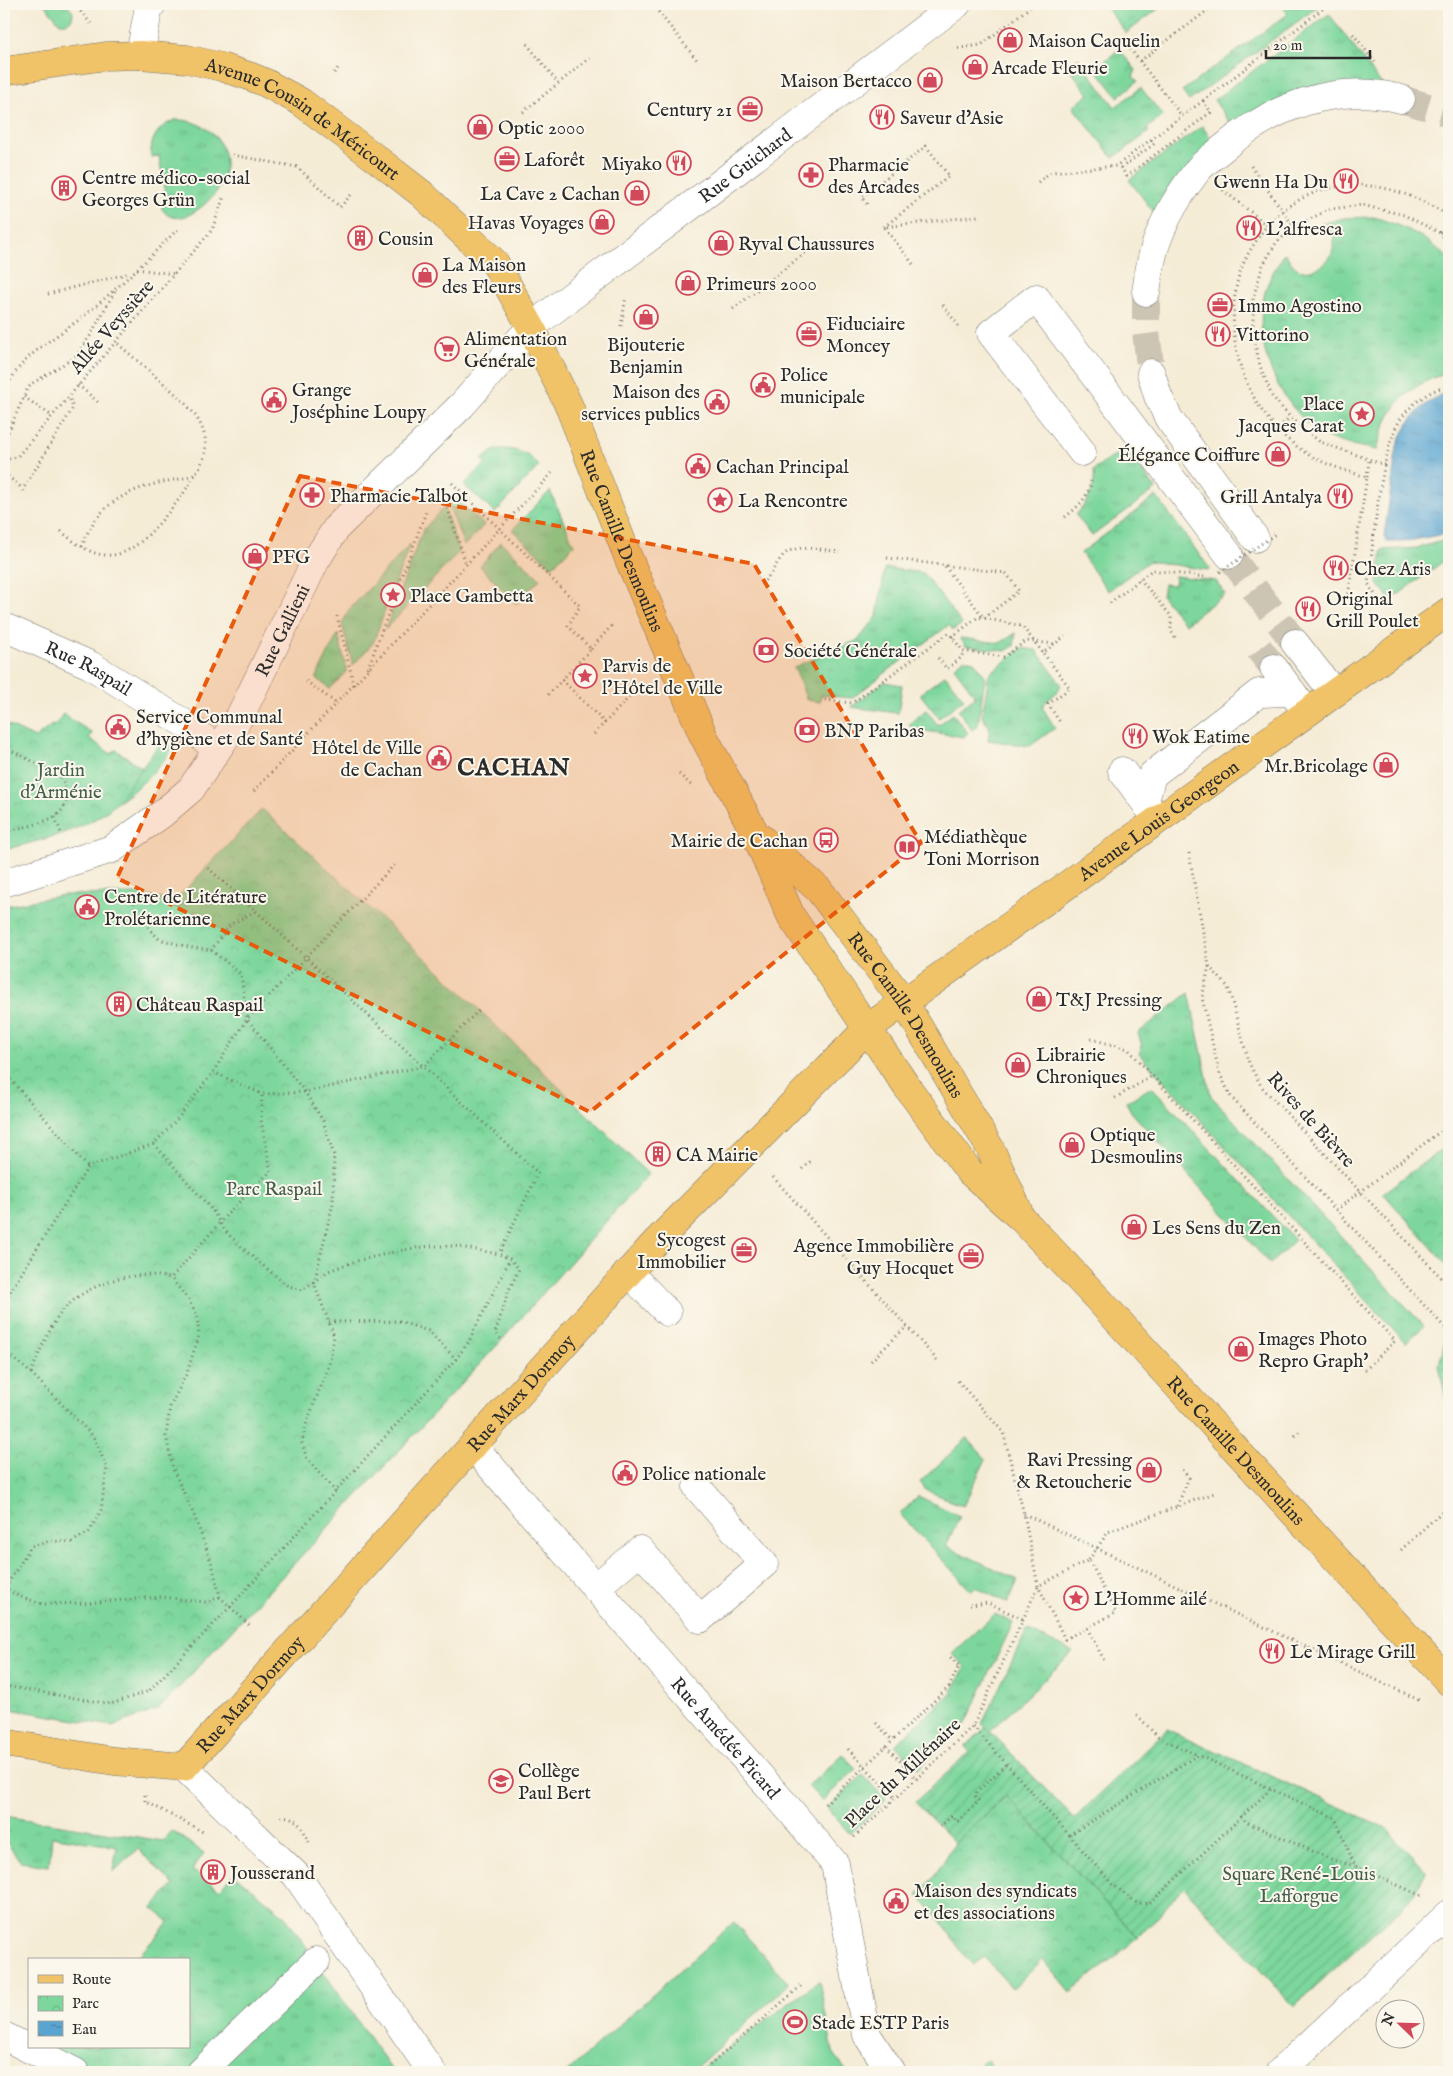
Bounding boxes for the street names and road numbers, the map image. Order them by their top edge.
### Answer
street label: Avenue Cousin de Méricourt [201,53,405,187]
street label: Rue Guichard [694,123,798,210]
street label: Allée Veyssière [64,275,160,380]
street label: Rue Camille Desmoulins [573,447,668,636]
street label: Rue Gallieni [251,581,316,681]
street label: Rue Raspail [41,637,136,702]
street label: Avenue Louis Georgeon [1073,756,1244,888]
street label: Rue Camille Desmoulins [841,928,968,1103]
street label: Rives de Bièvre [1261,1067,1360,1173]
street label: Rue Marx Dormoy [463,1330,581,1458]
street label: Rue Camille Desmoulins [1161,1372,1310,1531]
street label: Rue Marx Dormoy [192,1631,311,1759]
street label: Rue Amédée Picard [664,1673,785,1805]
street label: Place du Millénaire [840,1713,967,1834]

